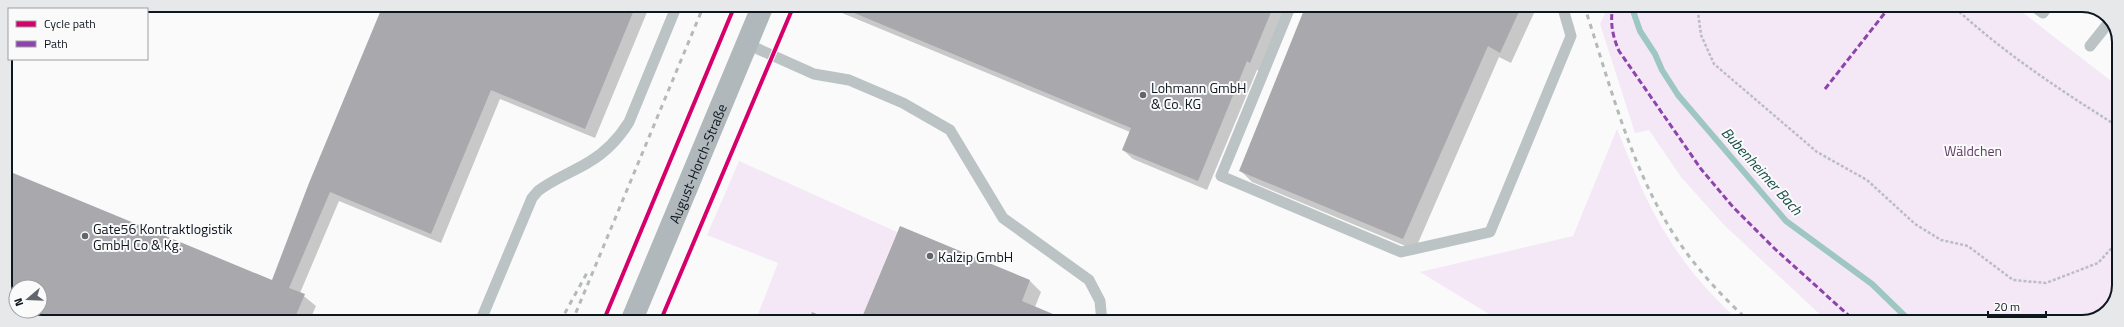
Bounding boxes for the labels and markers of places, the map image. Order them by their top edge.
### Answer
place label: Lohmann GmbH & Co. KG [1151,77,1246,114]
marker: Lohmann GmbH & Co. KG [1138,90,1148,100]
place label: Gate56 Kontraktlogistik GmbH Co & Kg. [93,218,233,255]
marker: Gate56 Kontraktlogistik GmbH Co & Kg. [80,231,90,241]
place label: Kalzip GmbH [938,246,1013,267]
marker: Kalzip GmbH [925,251,935,261]

